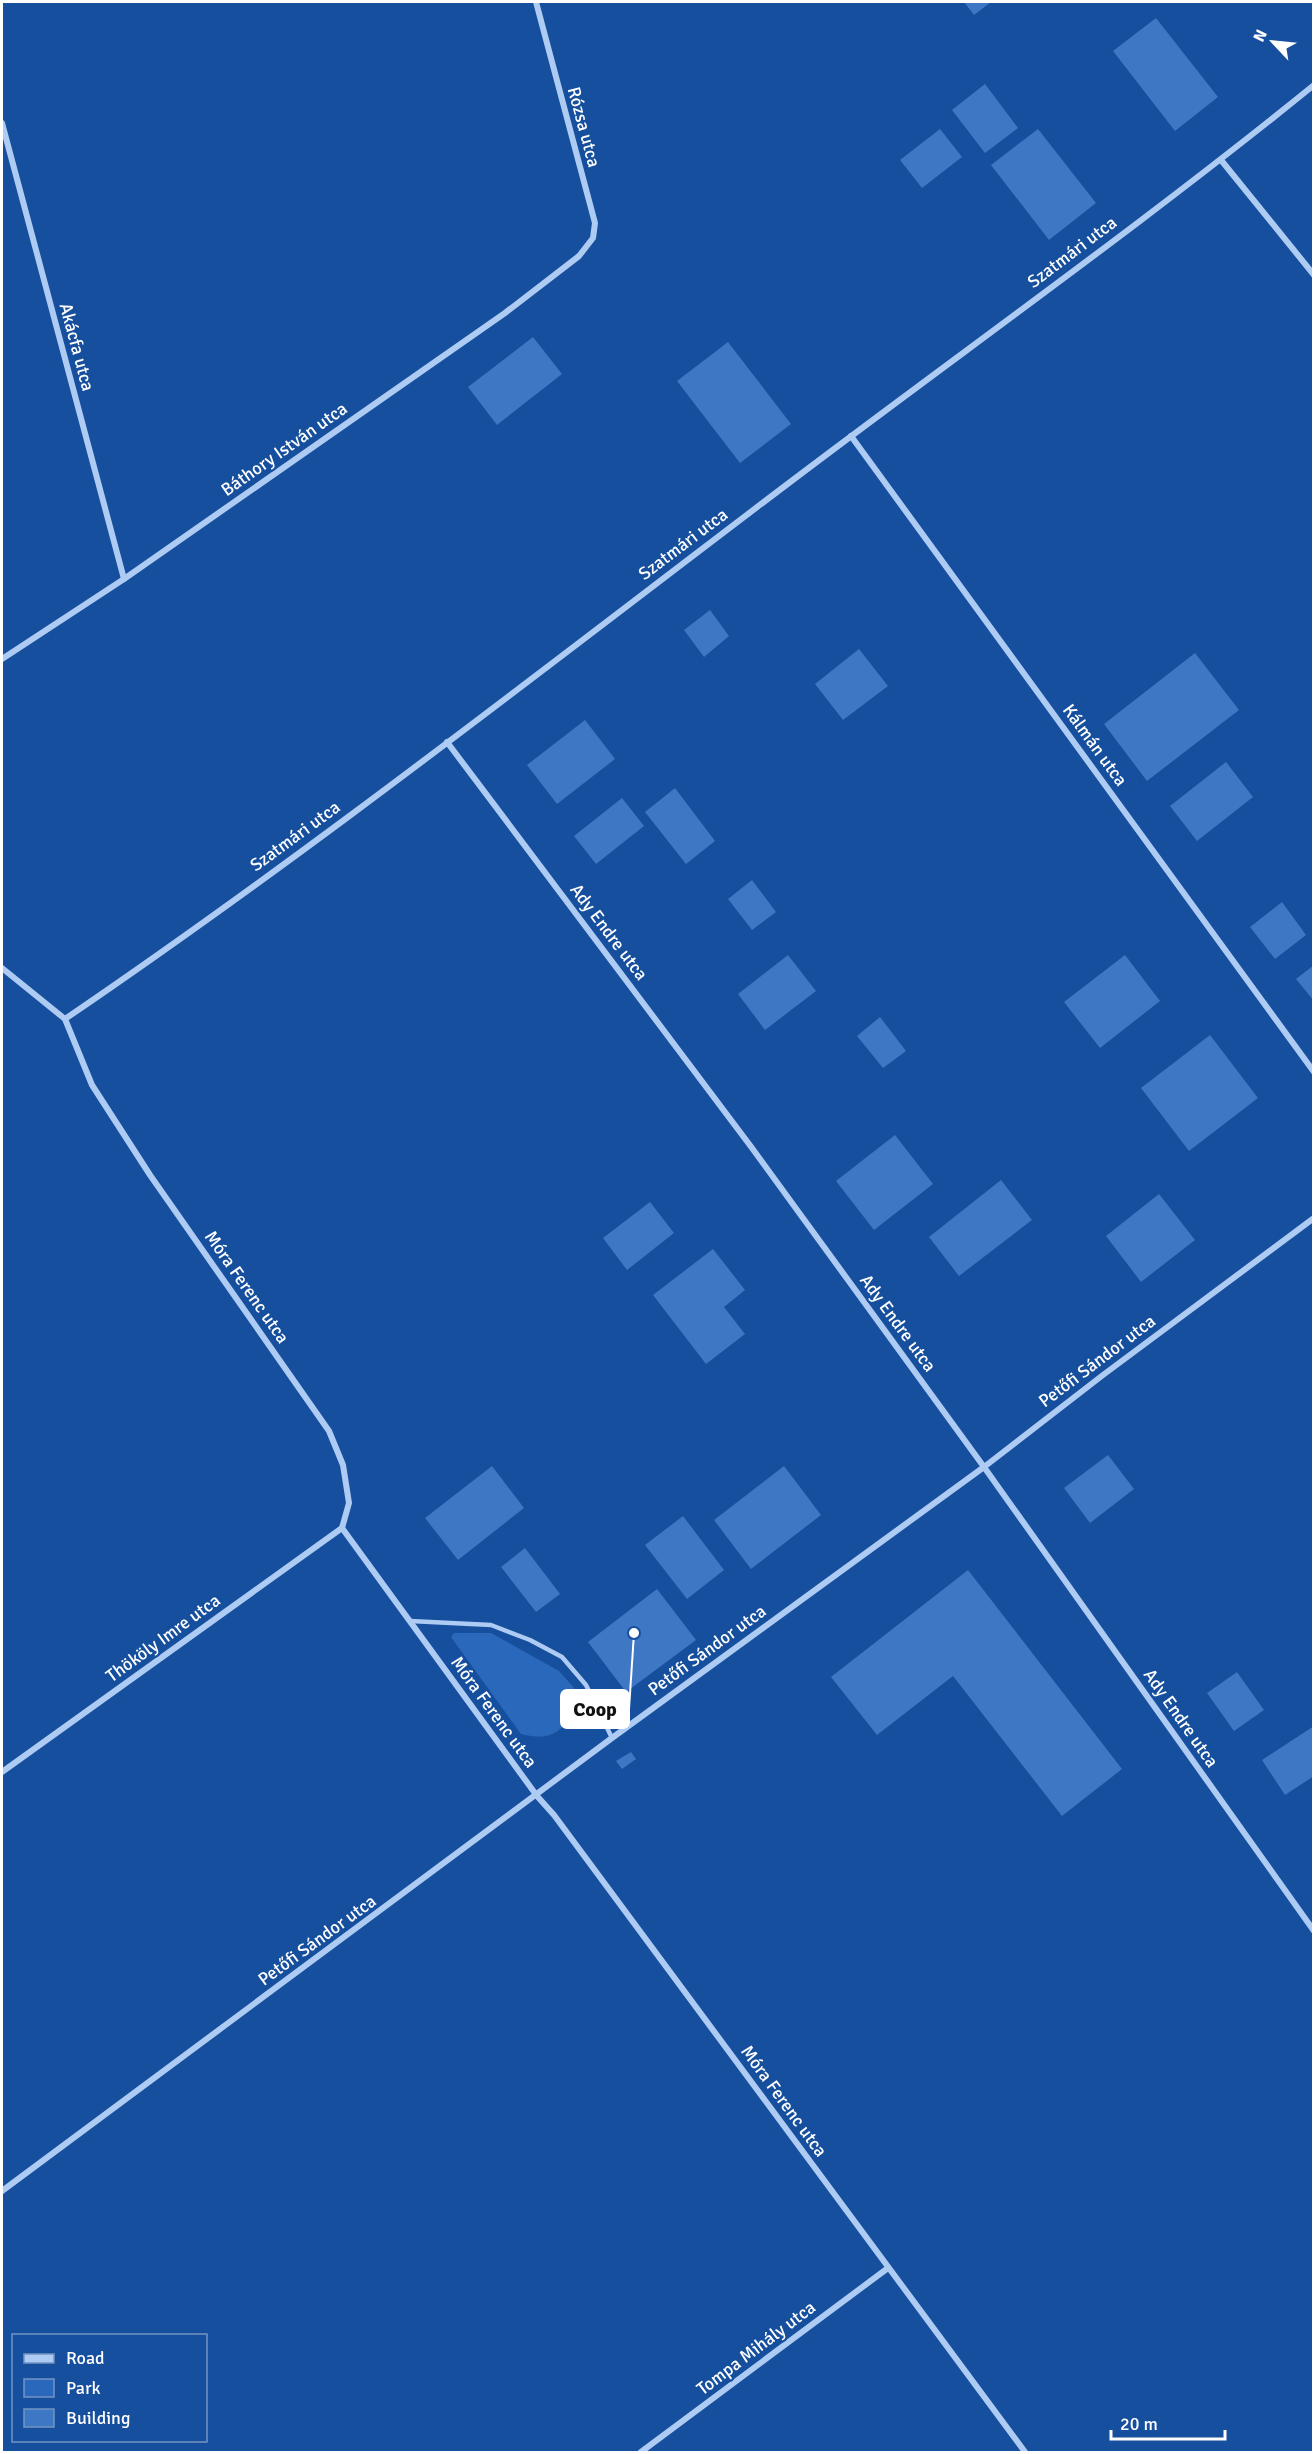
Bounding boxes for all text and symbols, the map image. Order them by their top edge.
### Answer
north arrow [1243,12,1303,72]
text: N [1249,26,1272,45]
street label: Rózsa utca [563,84,605,170]
street label: Szatmári utca [1023,211,1121,293]
street label: Akácfa utca [55,301,99,393]
street label: Báthory István utca [217,397,351,501]
street label: Szatmári utca [634,503,732,585]
street label: Kálmán utca [1058,700,1132,790]
street label: Szatmári utca [246,796,344,876]
street label: Ady Endre utca [566,879,652,985]
street label: Móra Ferenc utca [200,1226,294,1348]
street label: Ady Endre utca [855,1270,941,1376]
street label: Petőfi Sándor utca [1034,1310,1160,1412]
street label: Thököly Imre utca [102,1589,224,1687]
street label: Petőfi Sándor utca [644,1600,770,1700]
street label: Móra Ferenc utca [446,1652,542,1772]
street label: Ady Endre utca [1139,1665,1223,1771]
callout: Coop [561,1690,629,1728]
text: Coop [573,1697,617,1722]
street label: Petőfi Sándor utca [254,1890,380,1990]
street label: Móra Ferenc utca [736,2041,832,2161]
street label: Tompa Mihály utca [692,2296,820,2400]
legend [12,2334,207,2442]
text: Road [66,2347,105,2369]
text: Park [66,2377,101,2399]
scale bar [1111,2403,1225,2441]
text: Building [66,2407,130,2429]
text: 20 m [1120,2413,1158,2435]

